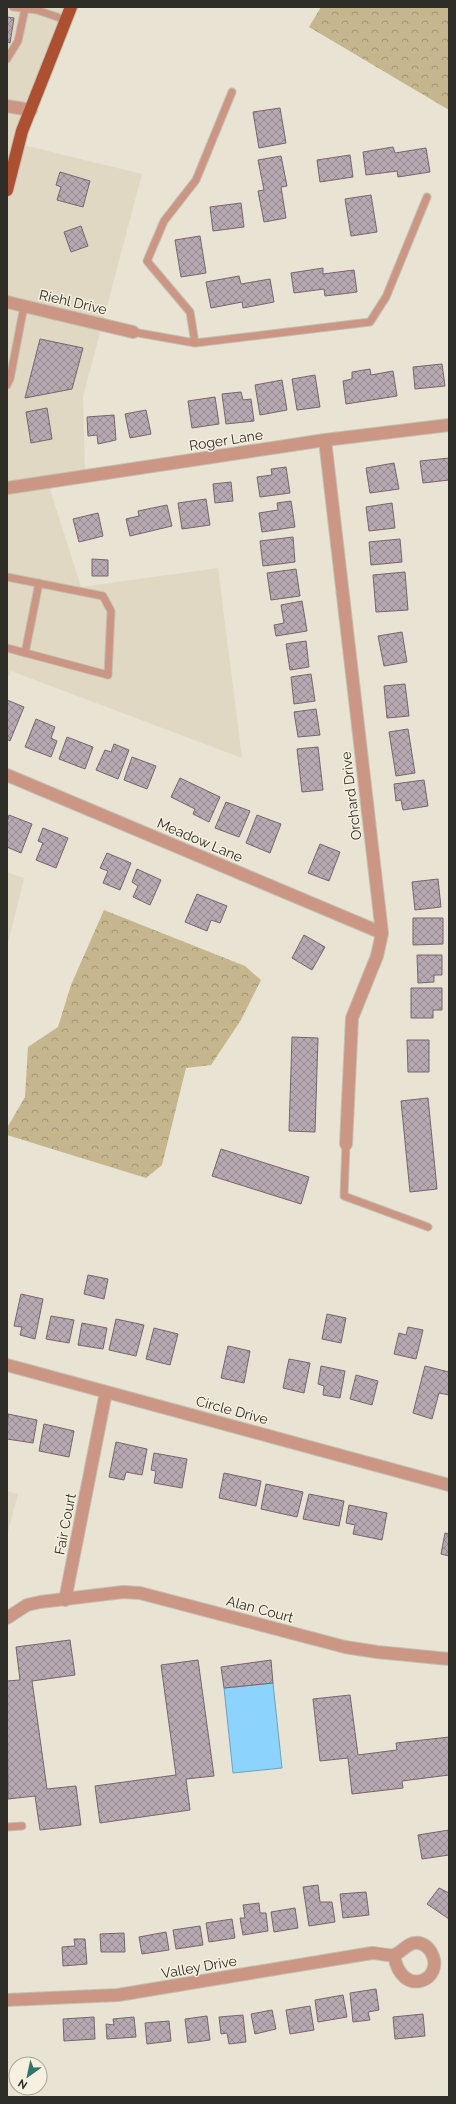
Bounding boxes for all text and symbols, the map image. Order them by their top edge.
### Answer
street label: Riehl Drive [38,286,108,318]
street label: Roger Lane [188,426,264,454]
street label: Orchard Drive [338,751,364,841]
street label: Meadow Lane [155,815,245,865]
street label: Circle Drive [194,1393,270,1427]
street label: Fair Court [51,1492,79,1556]
street label: Alan Court [225,1592,295,1626]
street label: Valley Drive [160,1953,238,1981]
north arrow [8,2056,48,2096]
text: N [16,2076,30,2092]

